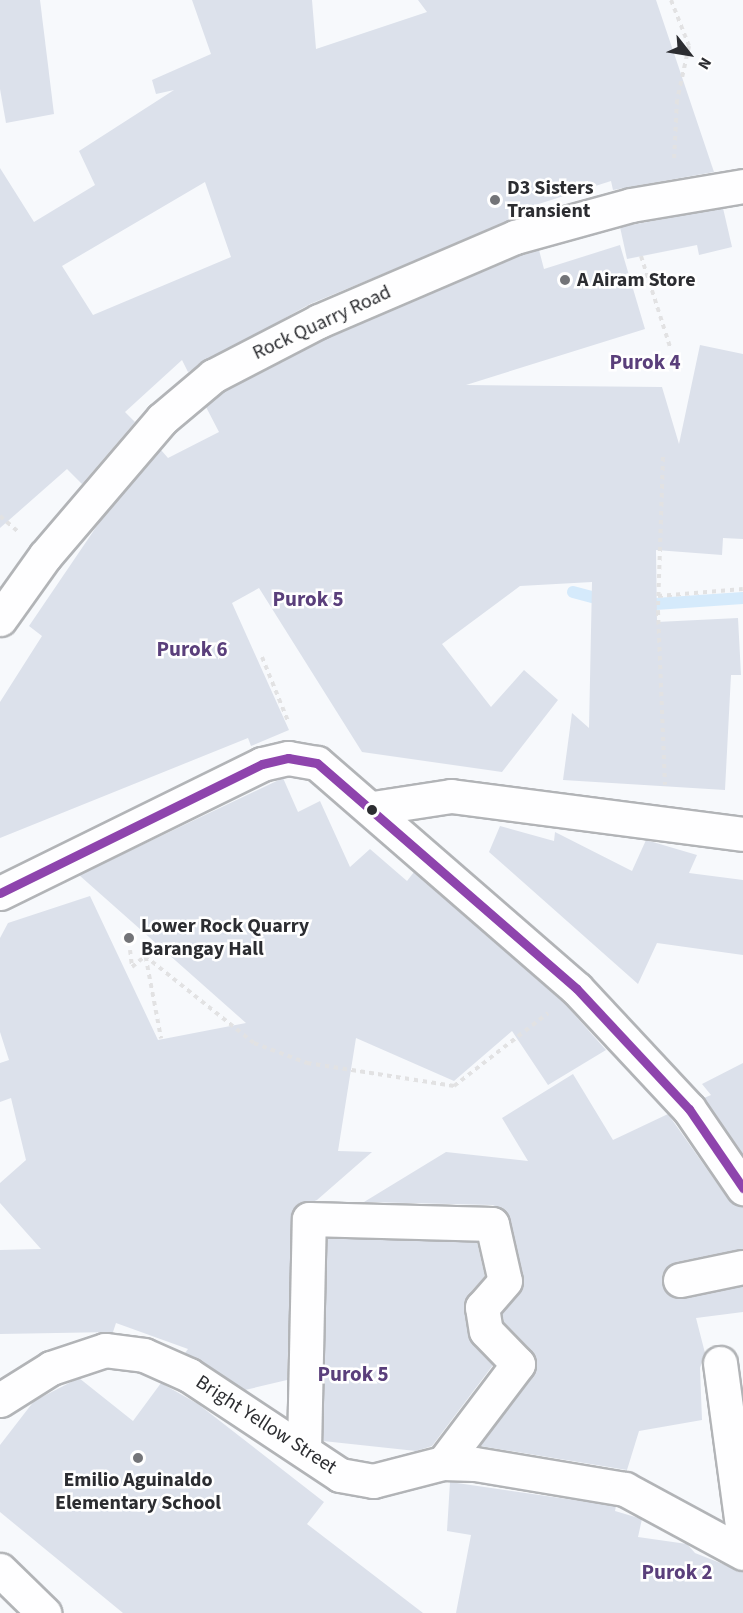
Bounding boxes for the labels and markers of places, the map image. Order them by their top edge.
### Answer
place label: D3 Sisters Transient [507,176,594,223]
marker: D3 Sisters Transient [488,193,502,207]
place label: A Airam Store [577,268,696,292]
marker: A Airam Store [558,273,572,287]
unlabelled marker [366,804,378,816]
place label: Lower Rock Quarry Barangay Hall [141,915,309,962]
marker: Lower Rock Quarry Barangay Hall [122,931,136,945]
marker: Emilio Aguinaldo Elementary School [131,1451,145,1465]
place label: Emilio Aguinaldo Elementary School [55,1468,221,1515]

